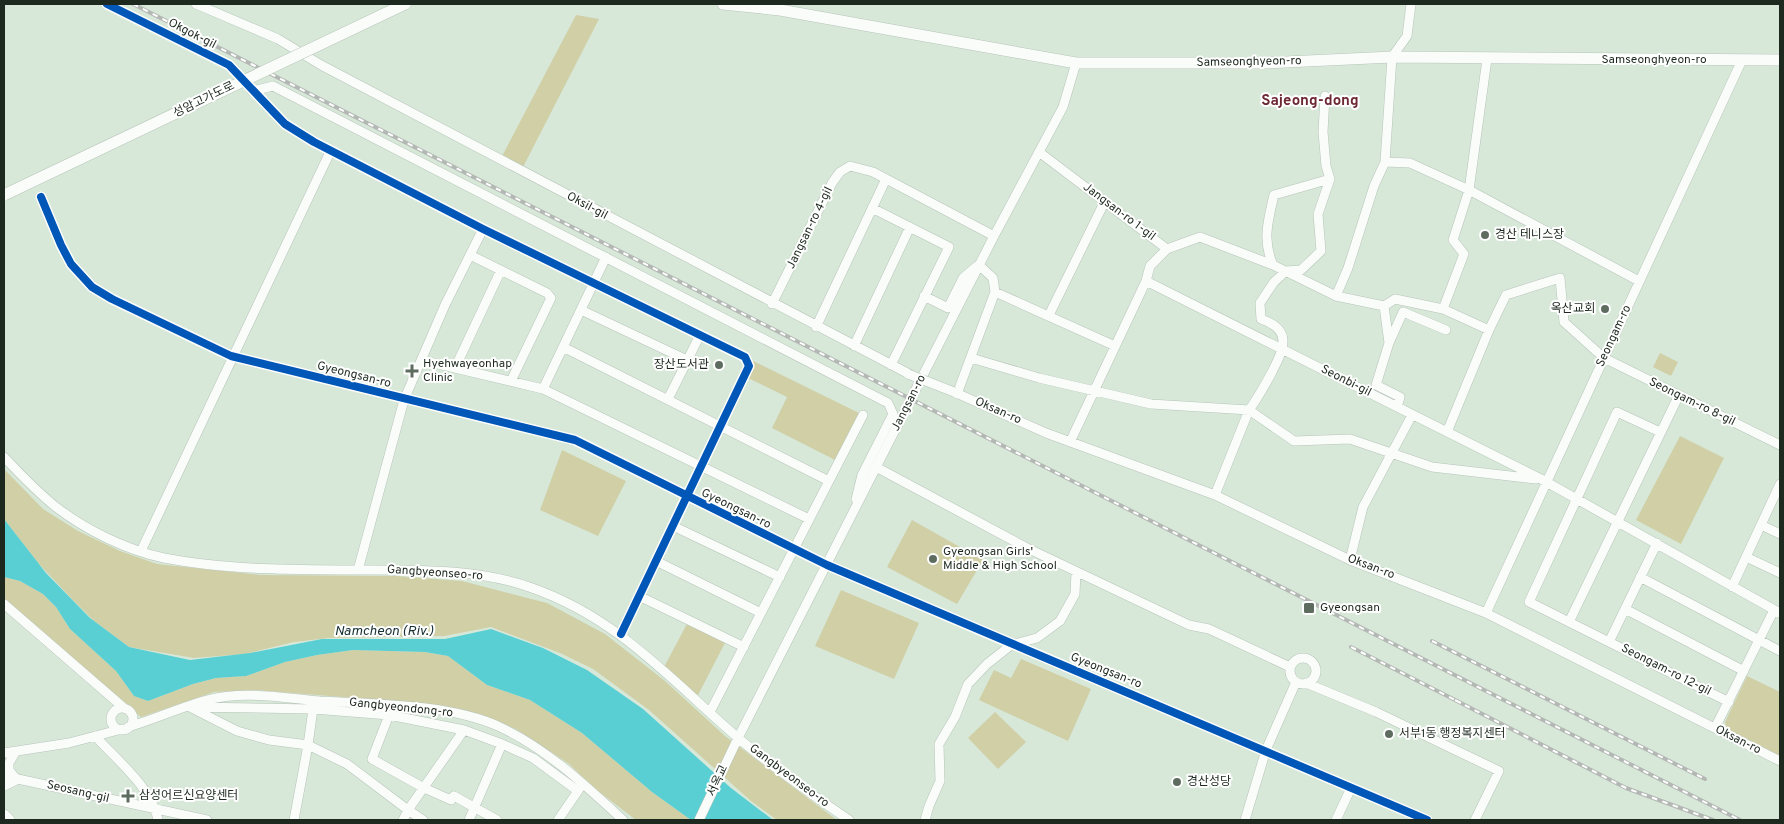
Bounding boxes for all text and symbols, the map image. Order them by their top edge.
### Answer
street label: Okgok-gil [165,15,219,53]
street label: Samseonghyeon-ro [1601,52,1707,68]
street label: Samseonghyeon-ro [1196,53,1302,71]
street label: 성암고가도로 [171,78,237,122]
district label: Sajeong-dong [1261,92,1359,111]
street label: Jangsan-ro 1-gil [1079,179,1159,245]
street label: Jangsan-ro 4-gil [783,184,837,272]
street label: Oksil-gil [564,188,610,224]
place label: 경산 테니스장 [1495,227,1564,243]
marker: 경산 테니스장 [1479,229,1491,241]
place label: 옥산교회 [1551,301,1595,317]
street label: Seongam-ro [1593,302,1635,370]
marker: 옥산교회 [1599,303,1611,315]
place label: Hyehwayeonhap Clinic [423,356,512,386]
place label: 장산도서관 [654,357,709,373]
street label: Gyeongsan-ro [315,358,393,392]
marker: 장산도서관 [713,359,725,371]
street label: Seonbi-gil [1318,361,1374,401]
marker: Hyehwayeonhap Clinic [405,364,419,378]
street label: Jangsan-ro [888,372,930,434]
street label: Seongam-ro 8-gil [1646,374,1738,430]
street label: Oksan-ro [972,394,1024,428]
street label: Gyeongsan-ro [698,485,774,533]
place label: Gyeongsan Girls' Middle & High School [943,544,1057,574]
street label: Oksan-ro [1345,551,1397,583]
marker: Gyeongsan Girls' Middle & High School [927,553,939,565]
street label: Gangbyeonseo-ro [386,562,484,584]
place label: Gyeongsan [1320,600,1380,616]
marker: Gyeongsan [1302,601,1316,615]
water label: Namcheon (Riv.) [335,623,434,640]
street label: Seongam-ro 12-gil [1618,640,1714,700]
street label: Gyeongsan-ro [1068,649,1144,693]
street label: Gangbyeondong-ro [348,695,454,721]
street label: Oksan-ro [1712,722,1764,758]
place label: 서부1동 행정복지센터 [1399,726,1506,742]
marker: 서부1동 행정복지센터 [1383,728,1395,740]
street label: Gangbyeonseo-ro [746,741,832,812]
street label: 서옥교 [704,763,732,799]
place label: 경산성당 [1187,774,1231,790]
marker: 경산성당 [1171,776,1183,788]
street label: Seosang-gil [45,777,111,807]
place label: 삼성어르신요양센터 [139,788,238,804]
marker: 삼성어르신요양센터 [121,789,135,803]

